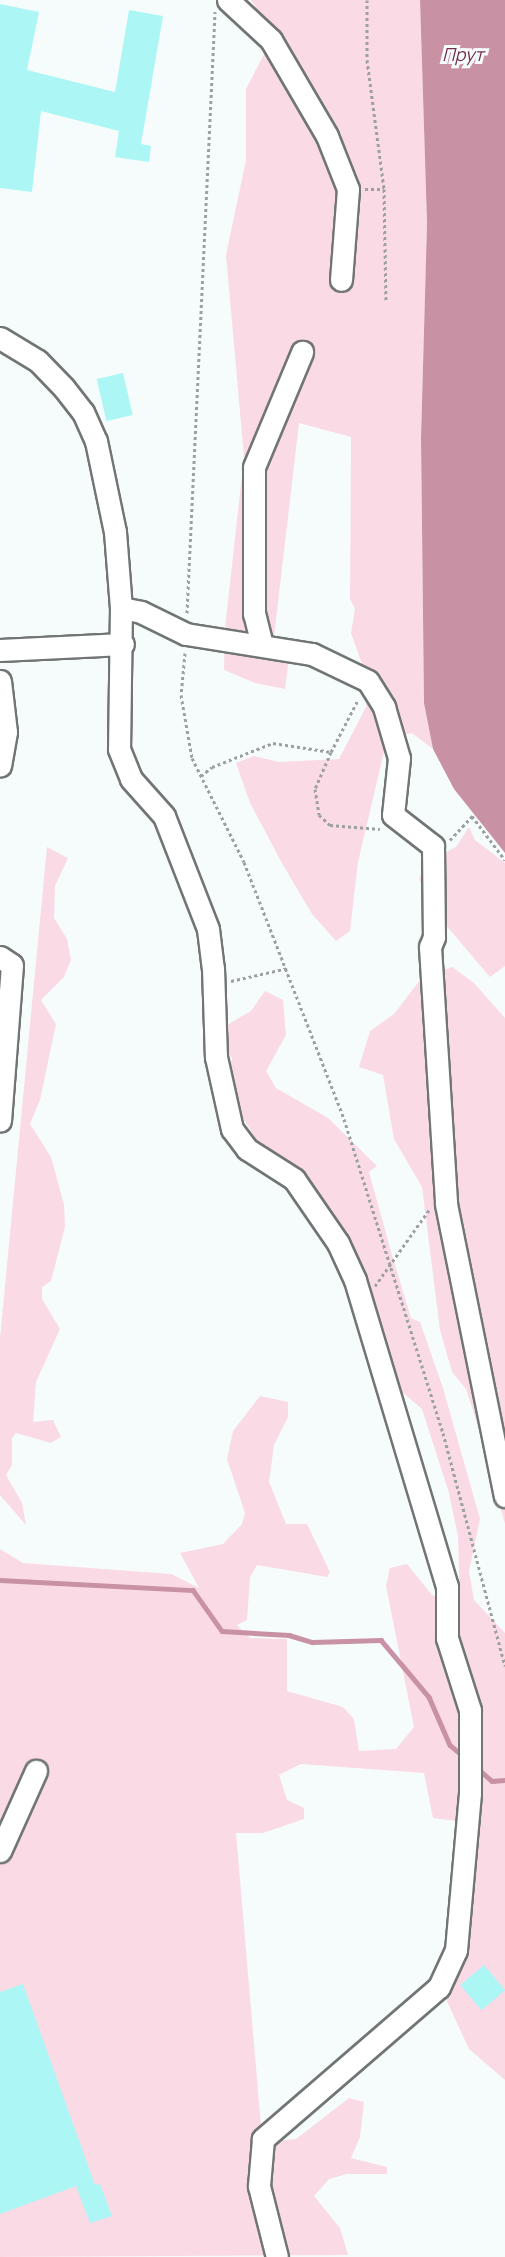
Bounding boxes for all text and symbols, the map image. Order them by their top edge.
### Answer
water label: Прут [442,43,484,65]

